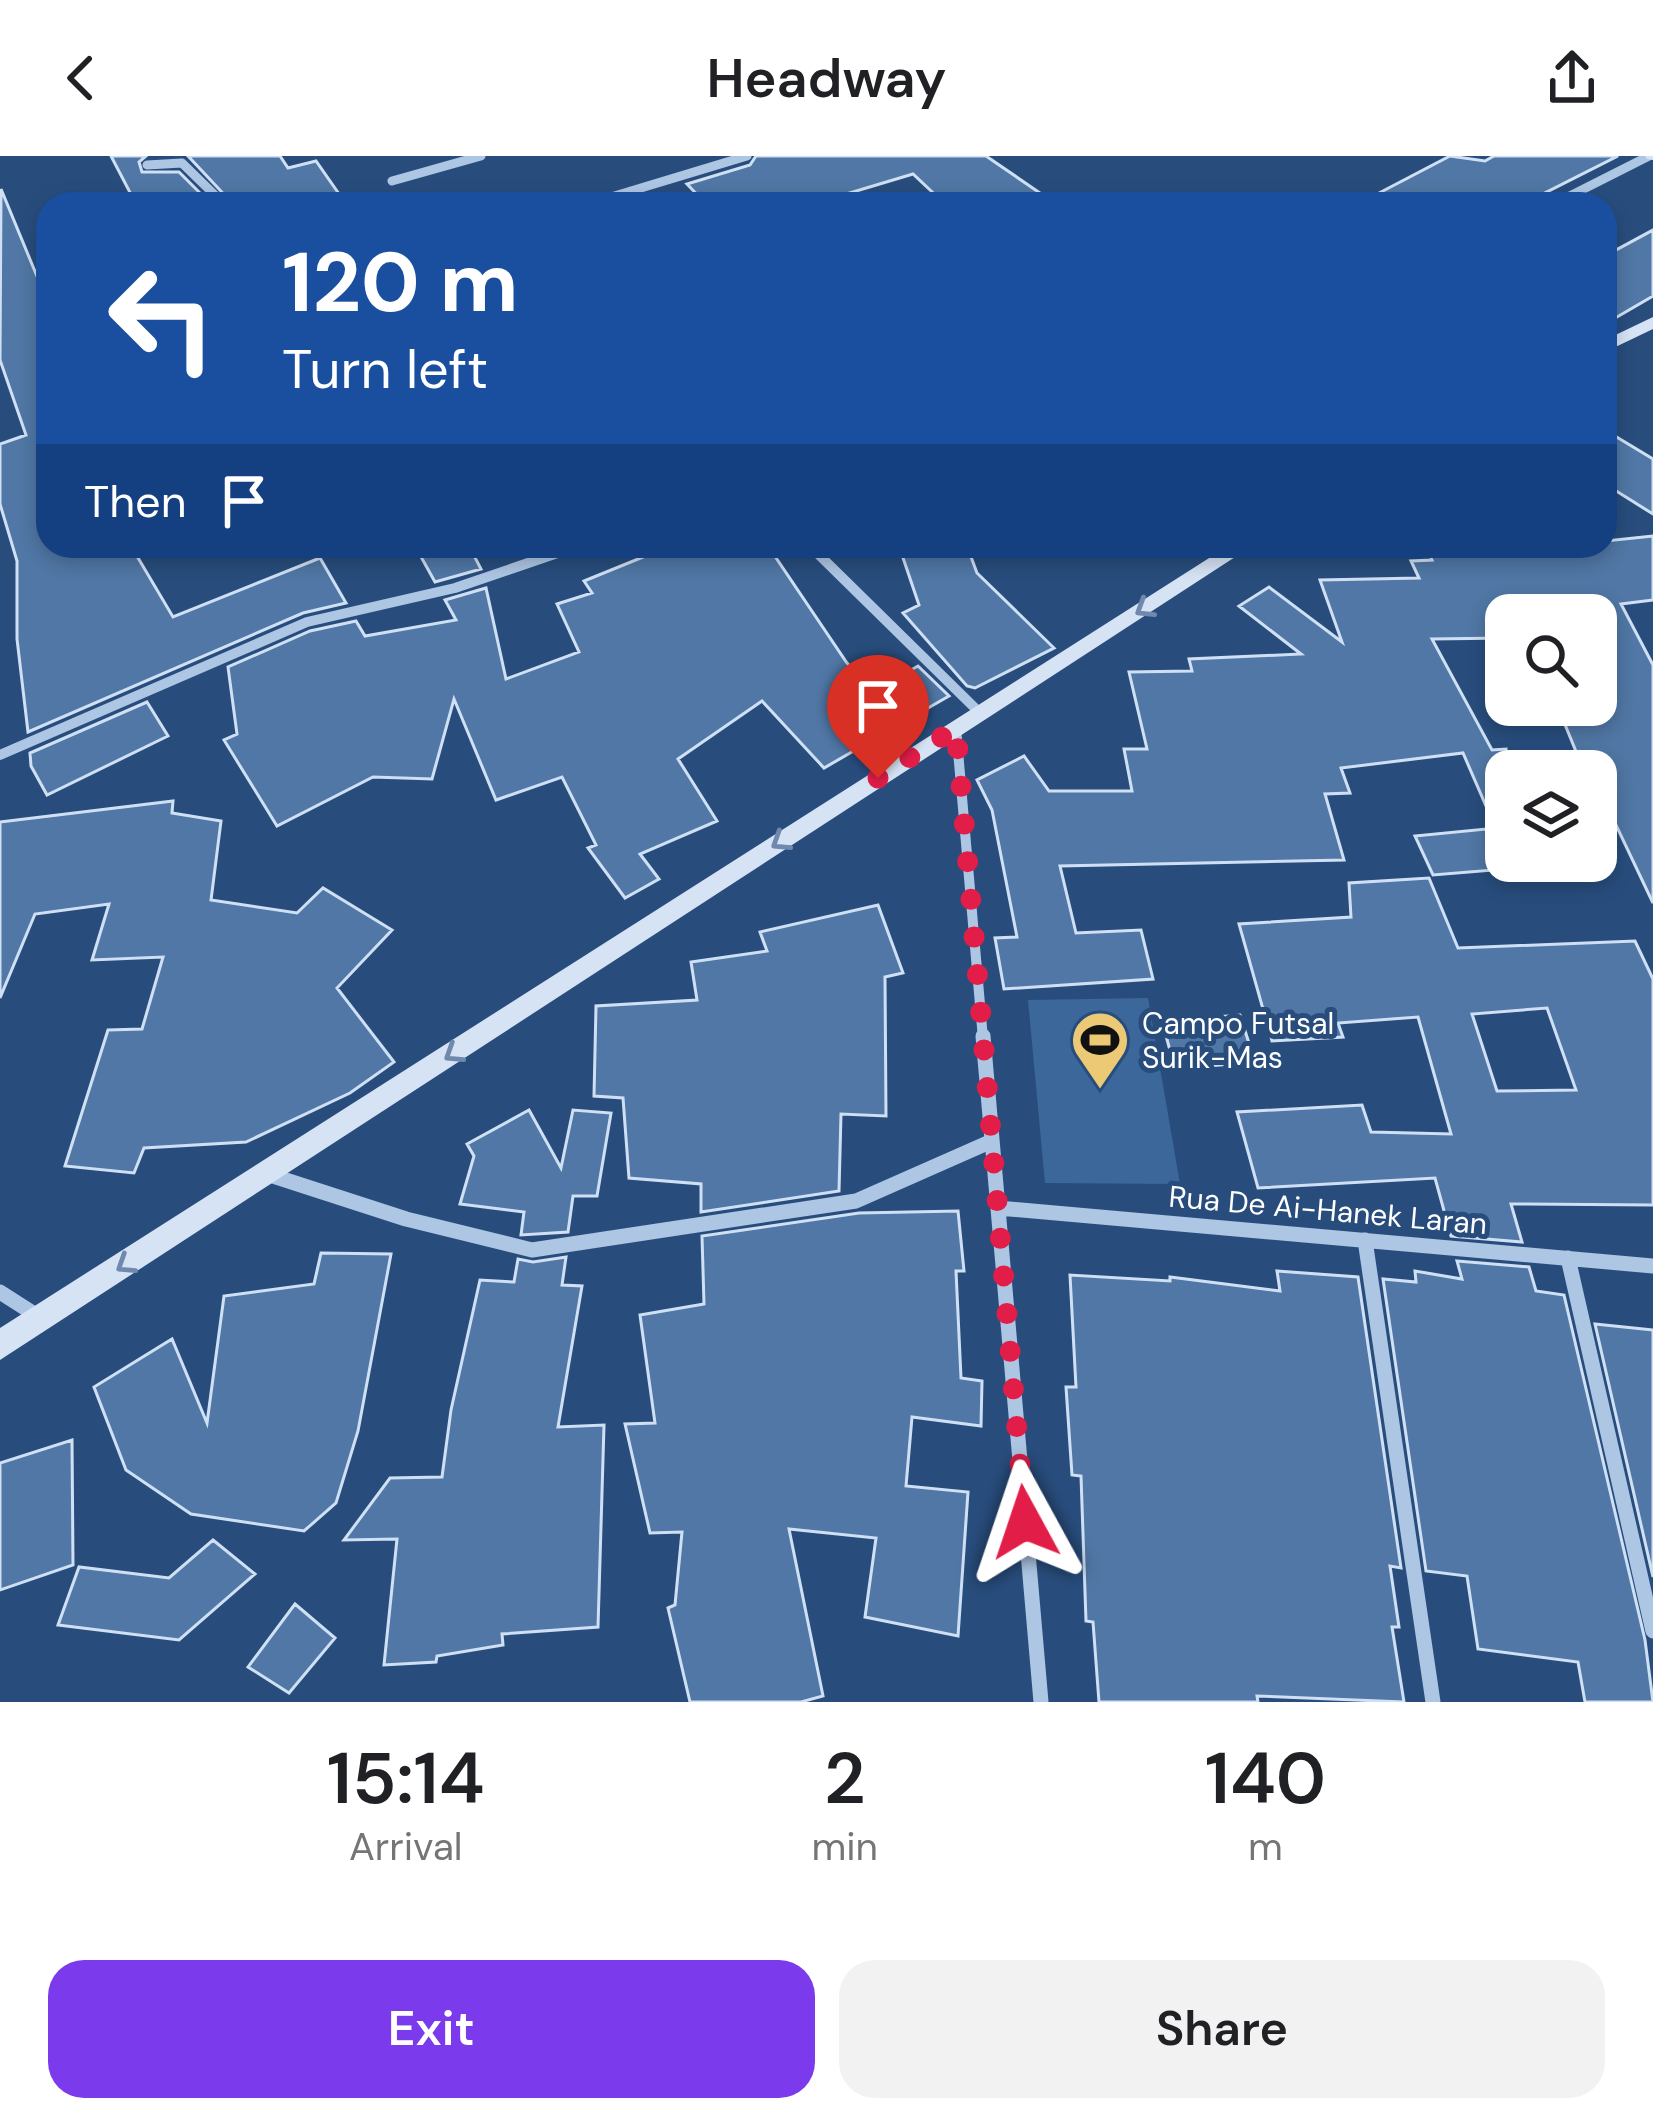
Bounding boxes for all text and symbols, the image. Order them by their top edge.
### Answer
text: Headway [707,43,946,114]
icon: back [48,45,114,111]
icon: share [1539,45,1605,111]
text: 120 m [282,228,519,337]
icon: left [84,240,240,396]
text: Turn left [282,334,488,405]
icon: arrive [211,468,277,534]
text: Then [84,472,187,531]
one-way arrow [1135,594,1157,616]
map controls [1485,594,1617,882]
button: search [1485,594,1617,726]
pin [827,655,929,778]
icon: arrive [845,673,911,739]
button: layers [1485,750,1617,882]
one-way arrow [771,828,793,850]
place label: Campo Futsal Surik-Mas [1142,1004,1334,1077]
sports icon: Campo Futsal Surik-Mas [1069,1009,1131,1091]
one-way arrow [444,1040,466,1062]
street label: Rua De Ai-Hanek Laran [1167,1177,1489,1243]
one-way arrow [116,1251,138,1274]
position arrow [962,1459,1088,1585]
text: 15:14 [327,1732,485,1825]
text: 2 [824,1732,866,1825]
text: 140 [1205,1732,1326,1825]
text: Arrival [349,1821,463,1872]
text: min [811,1821,878,1872]
text: m [1248,1821,1283,1872]
button: Exit [48,1960,815,2098]
button: Share [839,1960,1605,2098]

